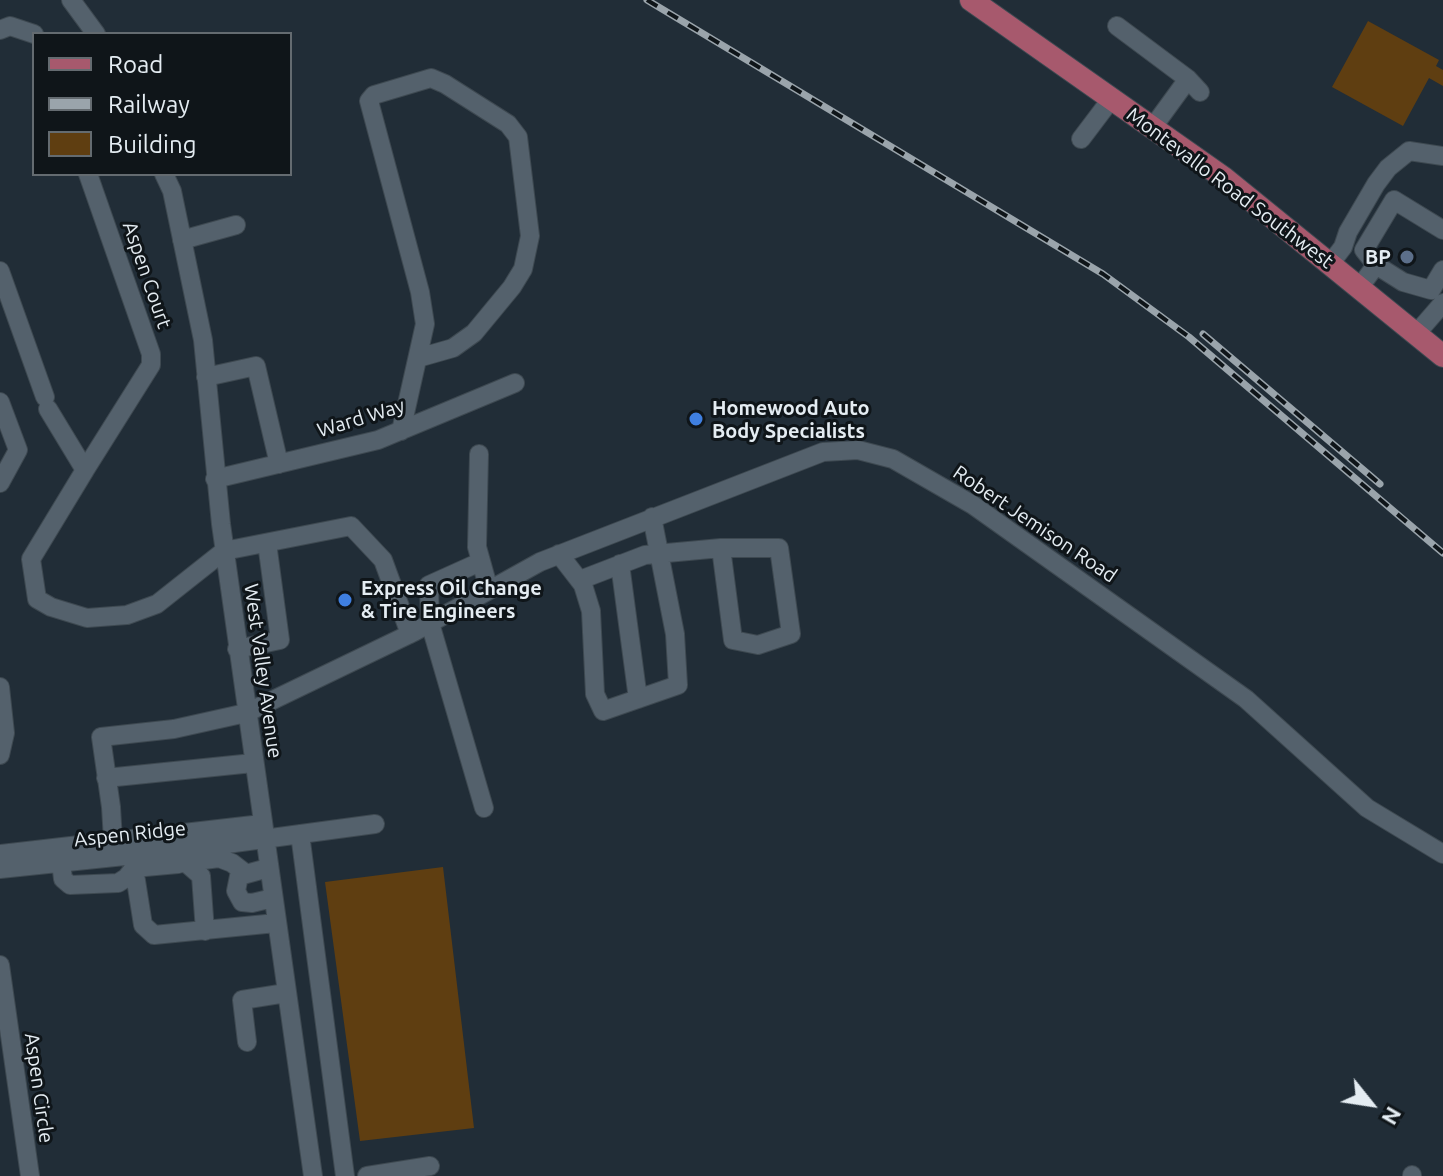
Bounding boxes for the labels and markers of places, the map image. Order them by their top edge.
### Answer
place label: BP [1365,245,1391,269]
marker: BP [1398,248,1416,266]
place label: Homewood Auto Body Specialists [712,396,870,443]
marker: Homewood Auto Body Specialists [687,410,705,428]
place label: Express Oil Change & Tire Engineers [361,576,542,623]
marker: Express Oil Change & Tire Engineers [336,591,354,609]

